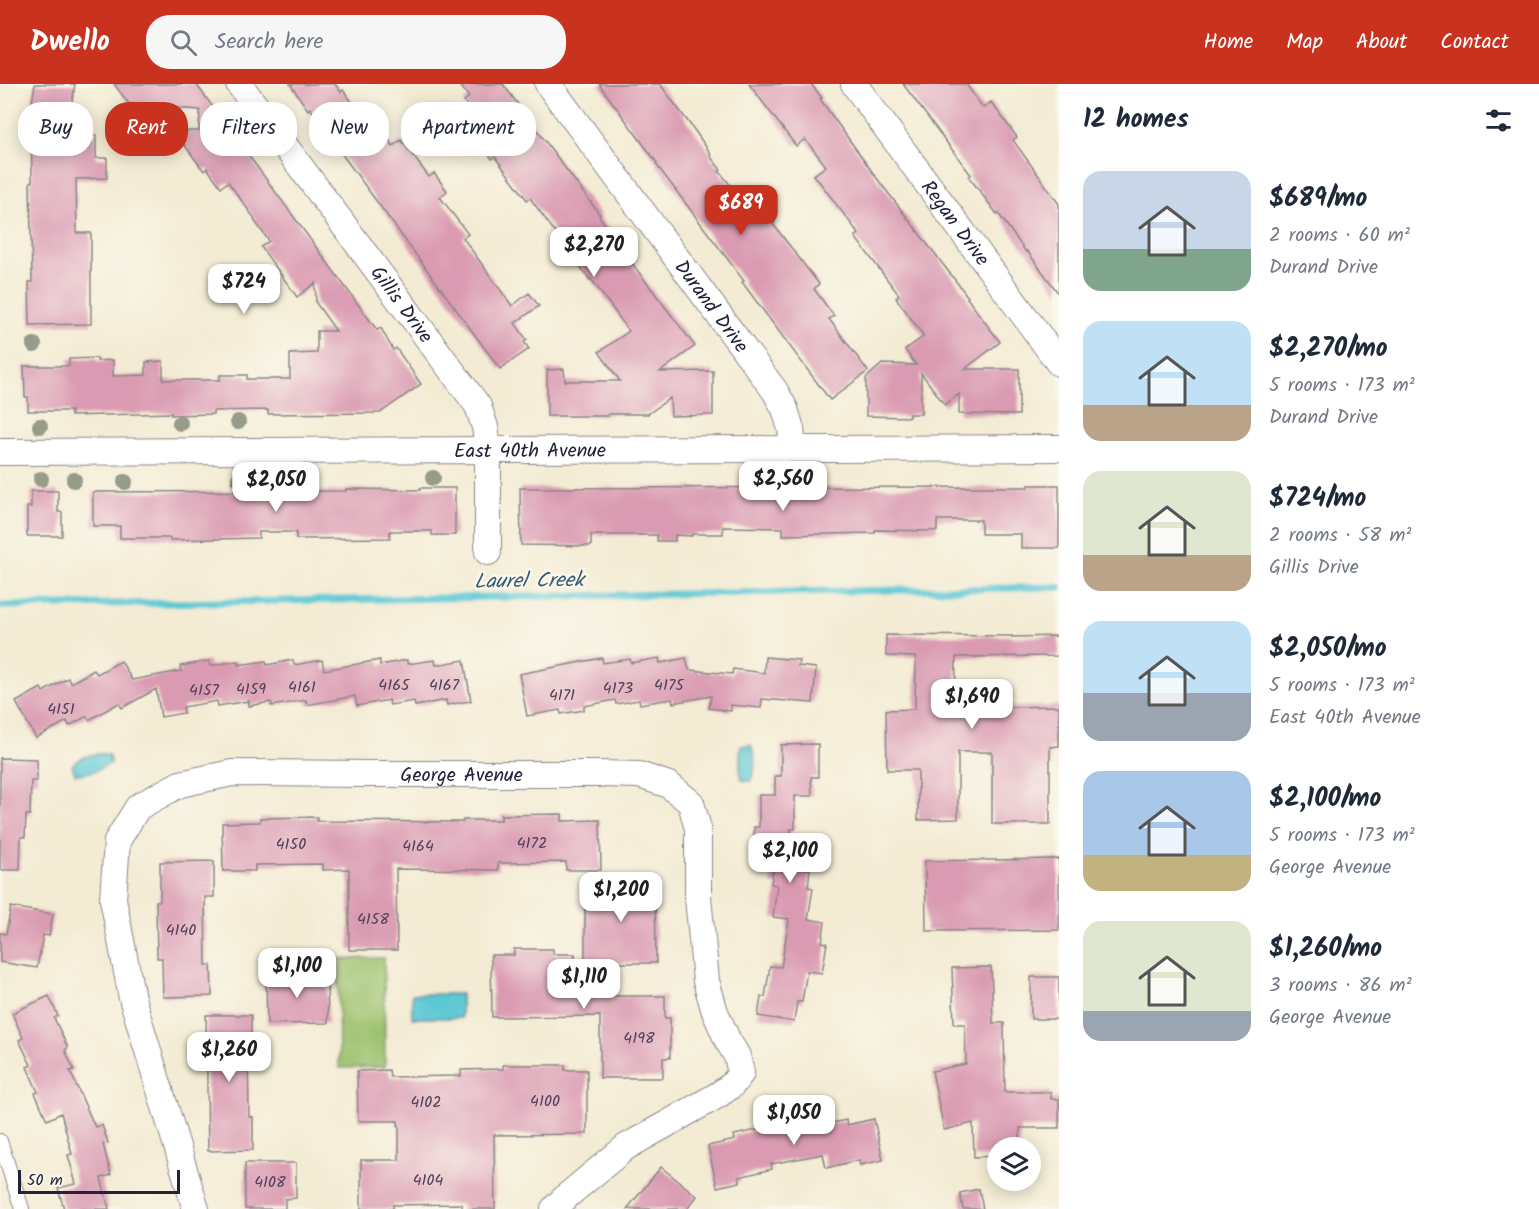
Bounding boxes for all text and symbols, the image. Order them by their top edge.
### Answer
search box [146,15,566,69]
text: Dwello [30,20,110,65]
text: Search here [215,25,323,60]
icon: search [167,26,200,59]
text: Home [1204,26,1253,59]
text: Map [1286,26,1323,59]
text: About [1356,26,1407,59]
text: Contact [1440,26,1509,59]
text: 12 homes [1083,99,1189,141]
chip: Buy [18,102,93,156]
chip: Rent [105,102,188,156]
chip: Filters [200,102,297,156]
chip: New [309,102,389,156]
chip: Apartment [401,102,536,156]
icon: filters [1482,104,1515,137]
street label: Regan Drive [912,174,997,274]
text: $689/mo [1269,178,1367,220]
pin: $689 [705,185,777,236]
text: $689 [719,188,763,220]
icon: home [1131,195,1203,267]
text: 2 rooms · 60 m² [1269,220,1410,252]
pin: $2,270 [545,227,643,278]
text: $2,270 [564,230,624,262]
text: Durand Drive [1269,252,1378,284]
street label: Durand Drive [665,254,756,360]
street label: Gillis Drive [361,260,440,351]
pin: $724 [208,264,280,315]
text: $724 [222,267,266,299]
text: $2,270/mo [1269,328,1388,370]
icon: home [1131,345,1203,417]
text: 5 rooms · 173 m² [1269,370,1415,402]
text: Durand Drive [1269,402,1378,434]
street label: East 40th Avenue [454,436,606,468]
pin: $2,560 [734,461,832,512]
pin: $2,050 [227,462,325,513]
text: $2,560 [753,464,813,496]
text: $2,050 [246,465,306,497]
text: $724/mo [1269,478,1366,520]
icon: home [1131,495,1203,567]
text: 2 rooms · 58 m² [1269,520,1411,552]
text: Gillis Drive [1269,552,1359,584]
water label: Laurel Creek [474,564,587,599]
text: $2,050/mo [1269,628,1387,670]
icon: home [1131,645,1203,717]
text: 5 rooms · 173 m² [1269,670,1415,702]
house number: 4165 [378,673,411,698]
house number: 4167 [429,673,460,698]
house number: 4175 [654,673,685,698]
house number: 4161 [288,675,316,700]
house number: 4173 [603,676,633,701]
house number: 4159 [236,677,266,702]
house number: 4157 [189,678,220,703]
pin: $1,690 [923,679,1021,730]
text: $1,690 [945,682,999,714]
house number: 4171 [549,683,575,708]
house number: 4151 [47,697,75,722]
text: East 40th Avenue [1269,702,1421,734]
street label: George Avenue [400,760,523,792]
text: $2,100/mo [1269,778,1381,820]
icon: home [1131,795,1203,867]
text: 5 rooms · 173 m² [1269,820,1415,852]
house number: 4172 [517,831,547,856]
house number: 4150 [276,832,306,857]
pin: $2,100 [741,833,839,884]
house number: 4164 [402,834,434,859]
text: $2,100 [762,836,818,868]
text: George Avenue [1269,852,1391,884]
pin: $1,200 [572,872,670,923]
text: $1,200 [593,875,649,907]
house number: 4158 [357,907,389,932]
house number: 4140 [166,918,196,943]
text: $1,260/mo [1269,928,1382,970]
icon: home [1131,945,1203,1017]
pin: $1,100 [248,948,346,999]
text: $1,100 [272,951,322,983]
pin: $1,110 [535,959,633,1010]
text: $1,110 [561,962,607,994]
text: 3 rooms · 86 m² [1269,970,1412,1002]
text: George Avenue [1269,1002,1391,1034]
house number: 4198 [623,1026,655,1051]
pin: $1,260 [180,1032,278,1083]
text: $1,260 [201,1035,257,1067]
house number: 4100 [530,1089,560,1114]
house number: 4102 [410,1090,442,1115]
pin: $1,050 [745,1095,843,1146]
text: $1,050 [767,1098,821,1130]
map controls [987,1137,1041,1191]
button: layers [987,1137,1041,1191]
scale bar [18,1167,180,1194]
text: 50 m [27,1168,63,1193]
house number: 4104 [413,1168,444,1193]
house number: 4108 [254,1170,286,1195]

